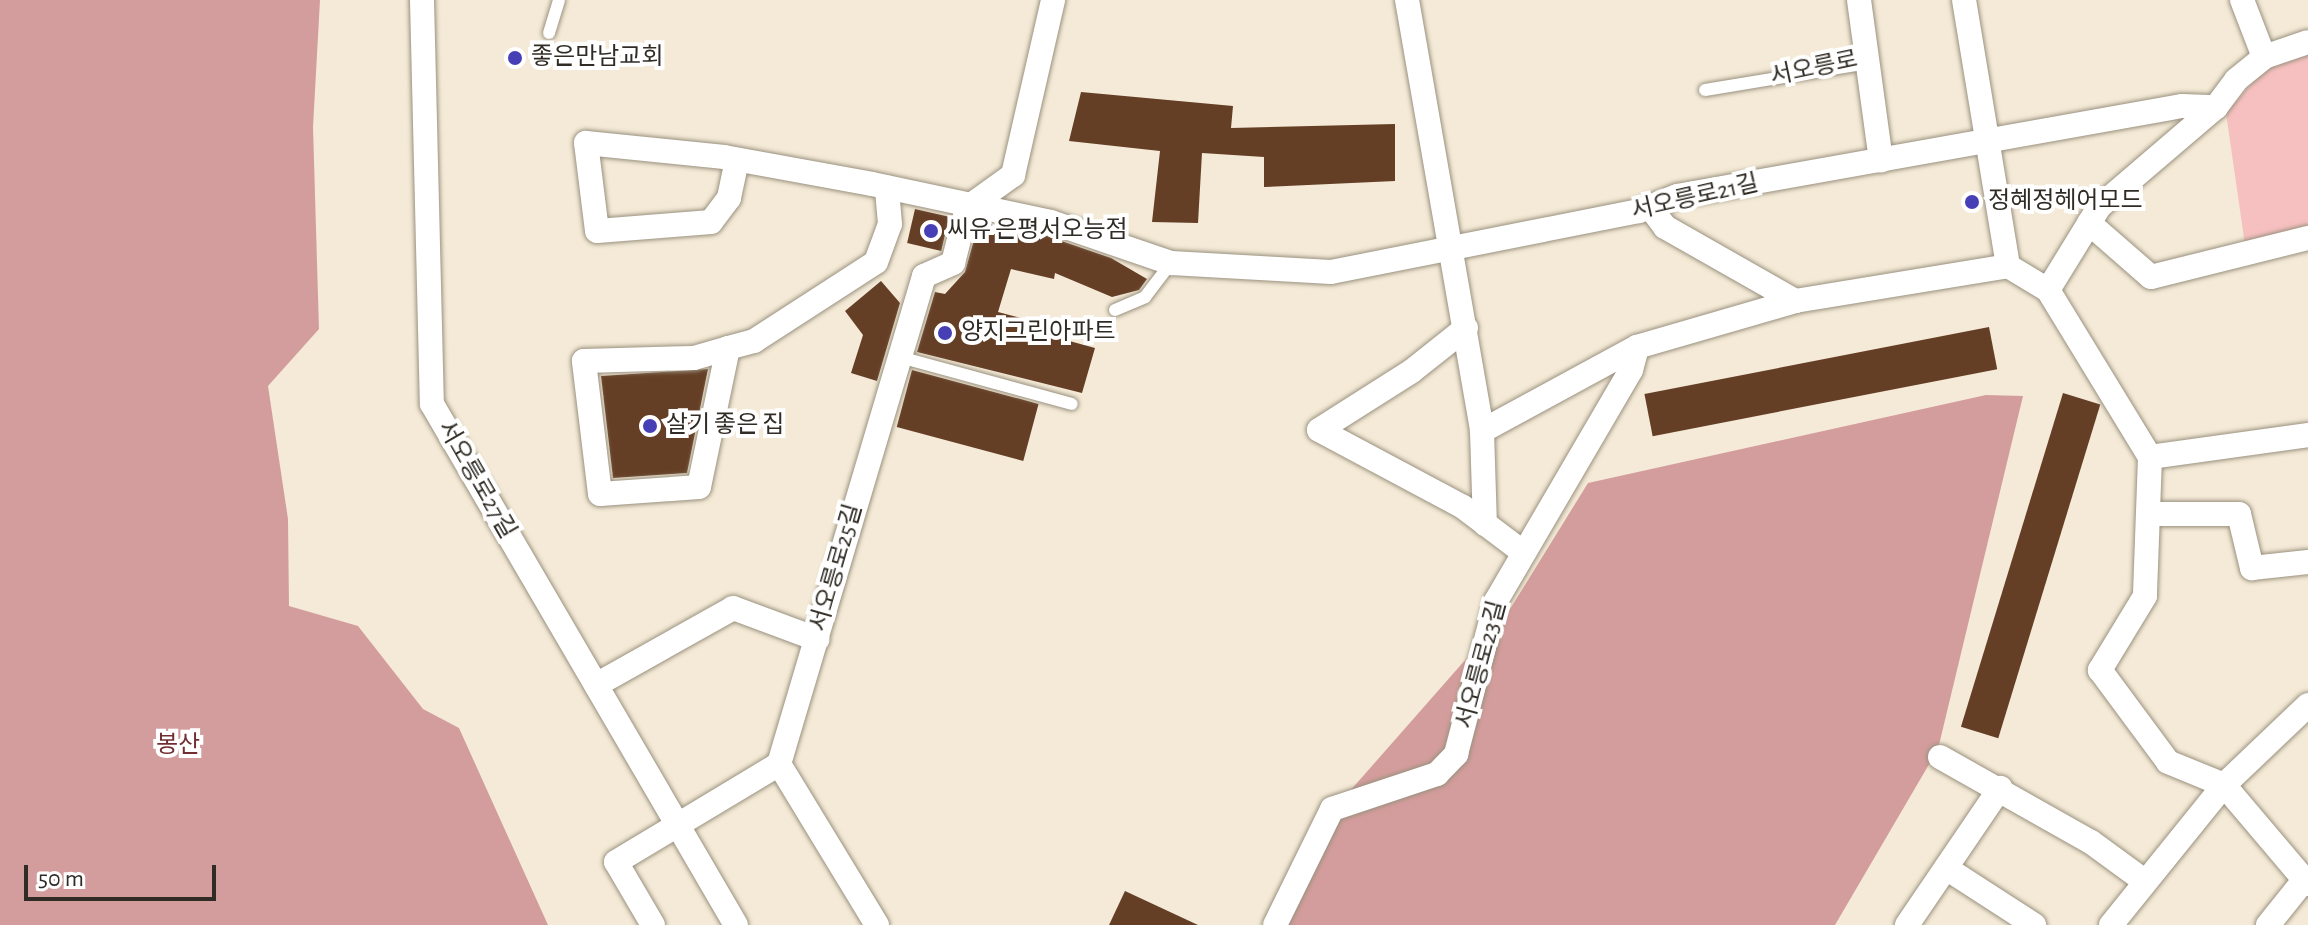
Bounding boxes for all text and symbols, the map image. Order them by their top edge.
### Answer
place label: 좋은만남교회 [531,44,663,72]
street label: 서오릉로 [1768,46,1860,92]
marker: 좋은만남교회 [506,49,524,67]
street label: 서오릉로21길 [1629,169,1761,227]
place label: 정혜정헤어모드 [1988,188,2143,216]
marker: 정혜정헤어모드 [1963,193,1981,211]
place label: 씨유 은평서오능점 [947,217,1128,245]
marker: 씨유 은평서오능점 [922,222,940,240]
place label: 양지그린아파트 [961,319,1116,347]
marker: 양지그린아파트 [936,324,954,342]
place label: 살기 좋은 집 [666,412,784,440]
street label: 서오릉로27길 [431,416,521,544]
marker: 살기 좋은 집 [641,417,659,435]
street label: 서오릉로25길 [805,501,869,635]
street label: 서오릉로23길 [1451,598,1513,732]
park label: 봉산 [156,732,200,760]
scale bar [28,849,220,899]
text: 50 m [38,867,84,891]

